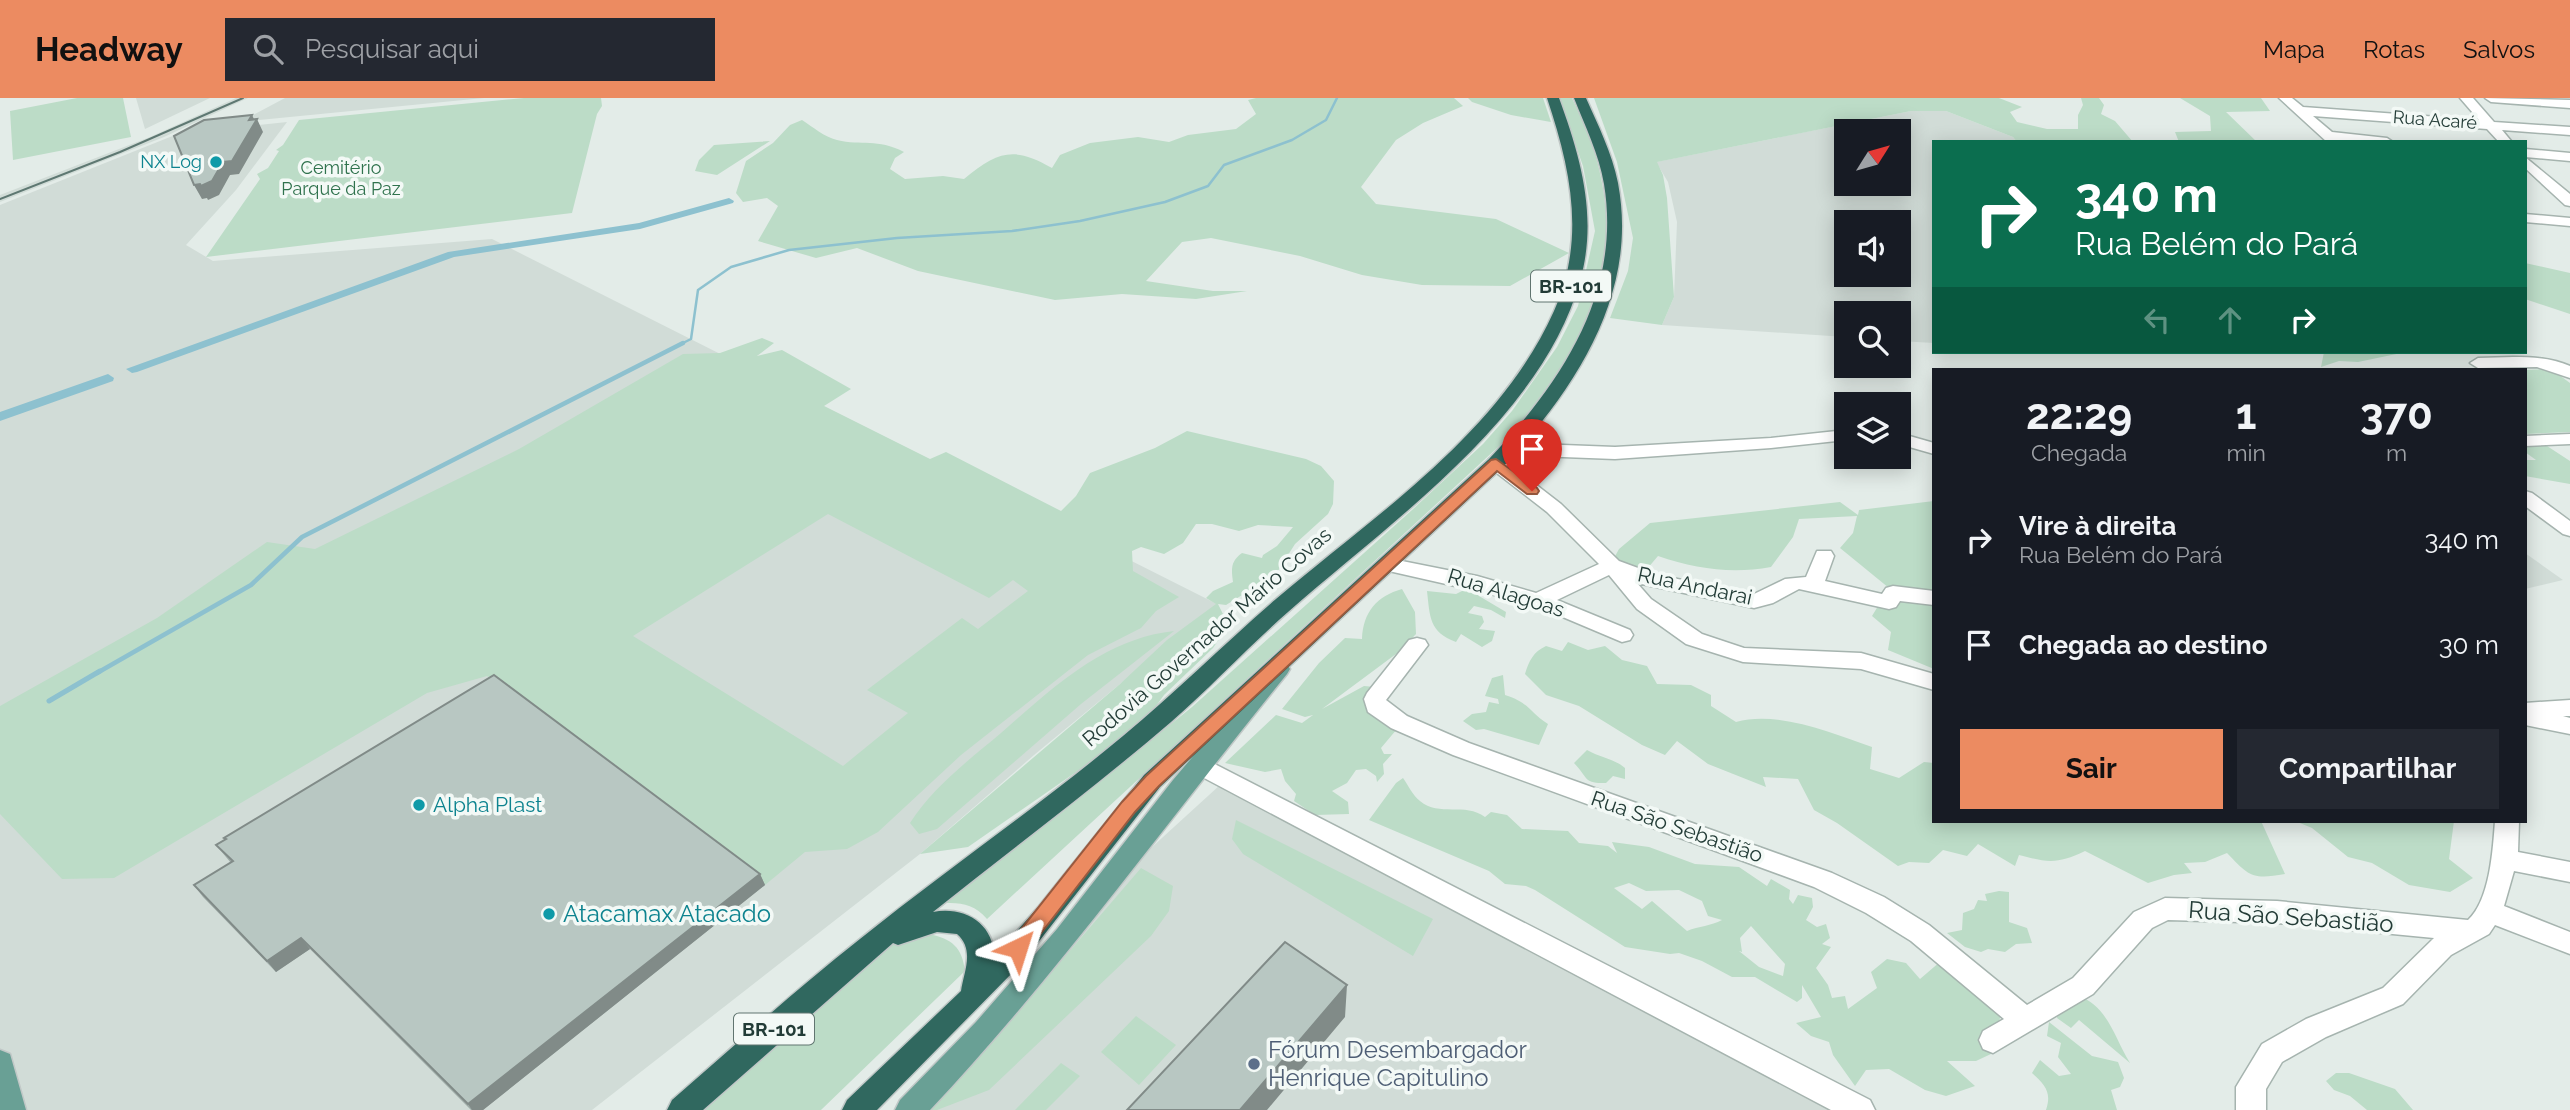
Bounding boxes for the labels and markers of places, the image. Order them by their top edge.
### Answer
place label: NX Log [140,151,202,172]
marker: NX Log [208,154,224,170]
pin [1502,419,1562,491]
place label: Alpha Plast [433,792,542,817]
marker: Alpha Plast [411,797,427,813]
place label: Atacamax Atacado [563,899,771,928]
marker: Atacamax Atacado [541,906,557,922]
place label: Fórum Desembargador Henrique Capitulino [1268,1035,1528,1092]
marker: Fórum Desembargador Henrique Capitulino [1246,1056,1262,1072]

